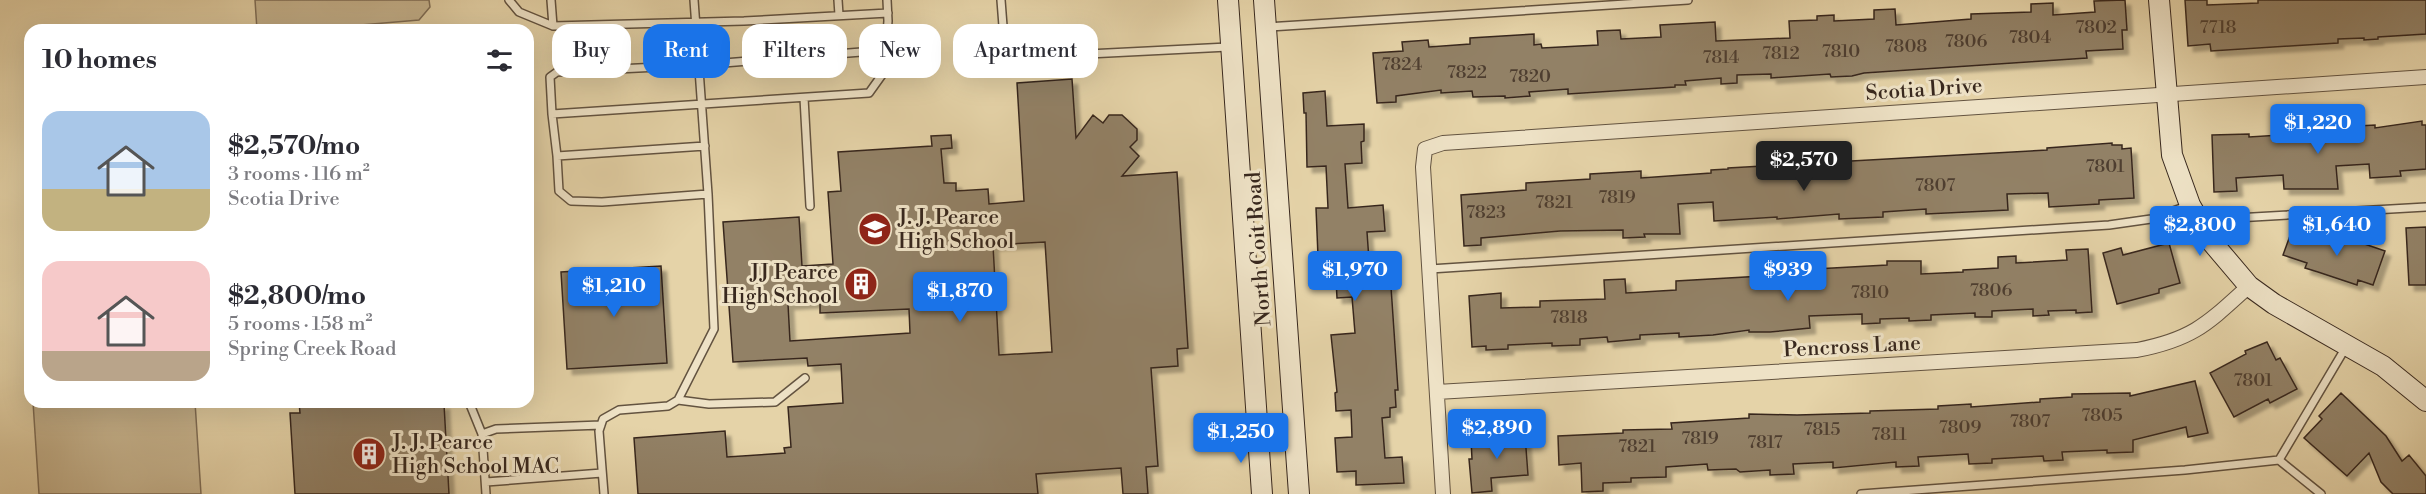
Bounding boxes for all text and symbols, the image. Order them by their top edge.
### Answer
house number: 7802 [2075,16,2117,39]
house number: 7718 [2199,16,2237,39]
chip: Buy [552,24,631,78]
chip: Rent [643,24,730,78]
chip: Filters [742,24,847,78]
chip: New [859,24,941,78]
chip: Apartment [953,24,1098,78]
house number: 7804 [2009,26,2051,49]
house number: 7806 [1945,30,1987,53]
house number: 7808 [1885,35,1927,58]
house number: 7810 [1822,40,1860,63]
house number: 7812 [1762,42,1800,65]
text: 10 homes [42,44,157,76]
icon: filters [483,44,516,77]
house number: 7814 [1702,46,1740,69]
house number: 7824 [1382,53,1423,76]
house number: 7822 [1447,61,1487,84]
house number: 7820 [1509,65,1551,88]
street label: Scotia Drive [1865,73,1983,107]
pin: $1,220 [2269,104,2367,155]
text: $1,220 [2284,111,2352,136]
text: $2,570/mo [228,130,360,162]
icon: home [90,135,162,207]
pin: $2,570 [1755,141,1853,192]
text: $2,570 [1770,148,1838,173]
house number: 7801 [2086,155,2125,178]
text: 3 rooms · 116 m² [228,162,370,187]
street label: North Coit Road [1241,171,1277,327]
house number: 7807 [1915,174,1955,197]
house number: 7819 [1598,186,1636,209]
text: Scotia Drive [228,187,340,212]
house number: 7821 [1535,191,1573,214]
house number: 7823 [1466,201,1506,224]
place label: J. J. Pearce High School [897,205,1014,255]
pin: $2,800 [2151,206,2249,257]
pin: $1,640 [2288,206,2386,257]
school or university icon: J. J. Pearce High School [857,211,893,247]
text: $2,800 [2164,213,2236,238]
text: $1,640 [2303,213,2371,238]
pin: $1,970 [1306,251,1404,302]
pin: $939 [1752,251,1824,302]
text: $1,970 [1322,258,1388,283]
text: $939 [1763,258,1813,283]
place label: JJ Pearce High School [722,260,838,310]
building icon: JJ Pearce High School [843,266,879,302]
pin: $1,210 [565,267,663,318]
pin: $1,870 [911,272,1009,323]
text: $1,210 [582,274,646,299]
text: $1,870 [927,279,993,304]
house number: 7806 [1970,279,2012,302]
text: $2,800/mo [228,280,366,312]
house number: 7810 [1851,281,1889,304]
icon: home [90,285,162,357]
house number: 7818 [1550,306,1588,329]
text: 5 rooms · 158 m² [228,312,372,337]
street label: Pencross Lane [1783,330,1922,364]
text: Spring Creek Road [228,337,396,362]
house number: 7801 [2234,369,2273,392]
house number: 7805 [2081,404,2123,427]
pin: $2,890 [1448,409,1546,460]
house number: 7807 [2010,410,2050,433]
pin: $1,250 [1192,413,1290,464]
text: $2,890 [1462,416,1532,441]
house number: 7809 [1939,416,1981,439]
house number: 7815 [1803,418,1841,441]
text: $1,250 [1207,420,1275,445]
house number: 7811 [1871,423,1907,446]
house number: 7819 [1681,427,1719,450]
place label: J. J. Pearce High School MAC [391,430,559,480]
house number: 7817 [1747,431,1783,454]
house number: 7821 [1618,435,1656,458]
building icon: J. J. Pearce High School MAC [351,436,387,472]

